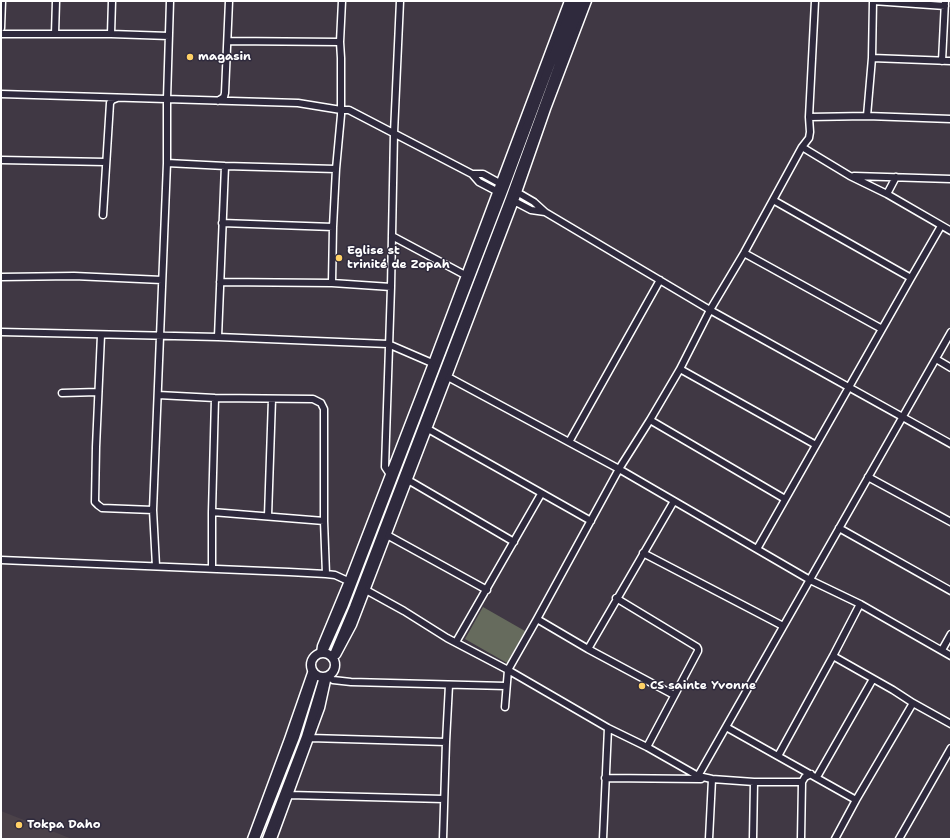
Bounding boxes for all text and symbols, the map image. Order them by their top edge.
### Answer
place label: magasin [198,50,251,64]
marker: magasin [185,52,195,62]
place label: Eglise st trinité de Zopah [347,244,450,272]
marker: Eglise st trinité de Zopah [334,253,344,263]
place label: CS sainte Yvonne [650,679,756,693]
marker: CS sainte Yvonne [637,681,647,691]
place label: Tokpa Daho [27,818,100,832]
marker: Tokpa Daho [14,820,24,830]

